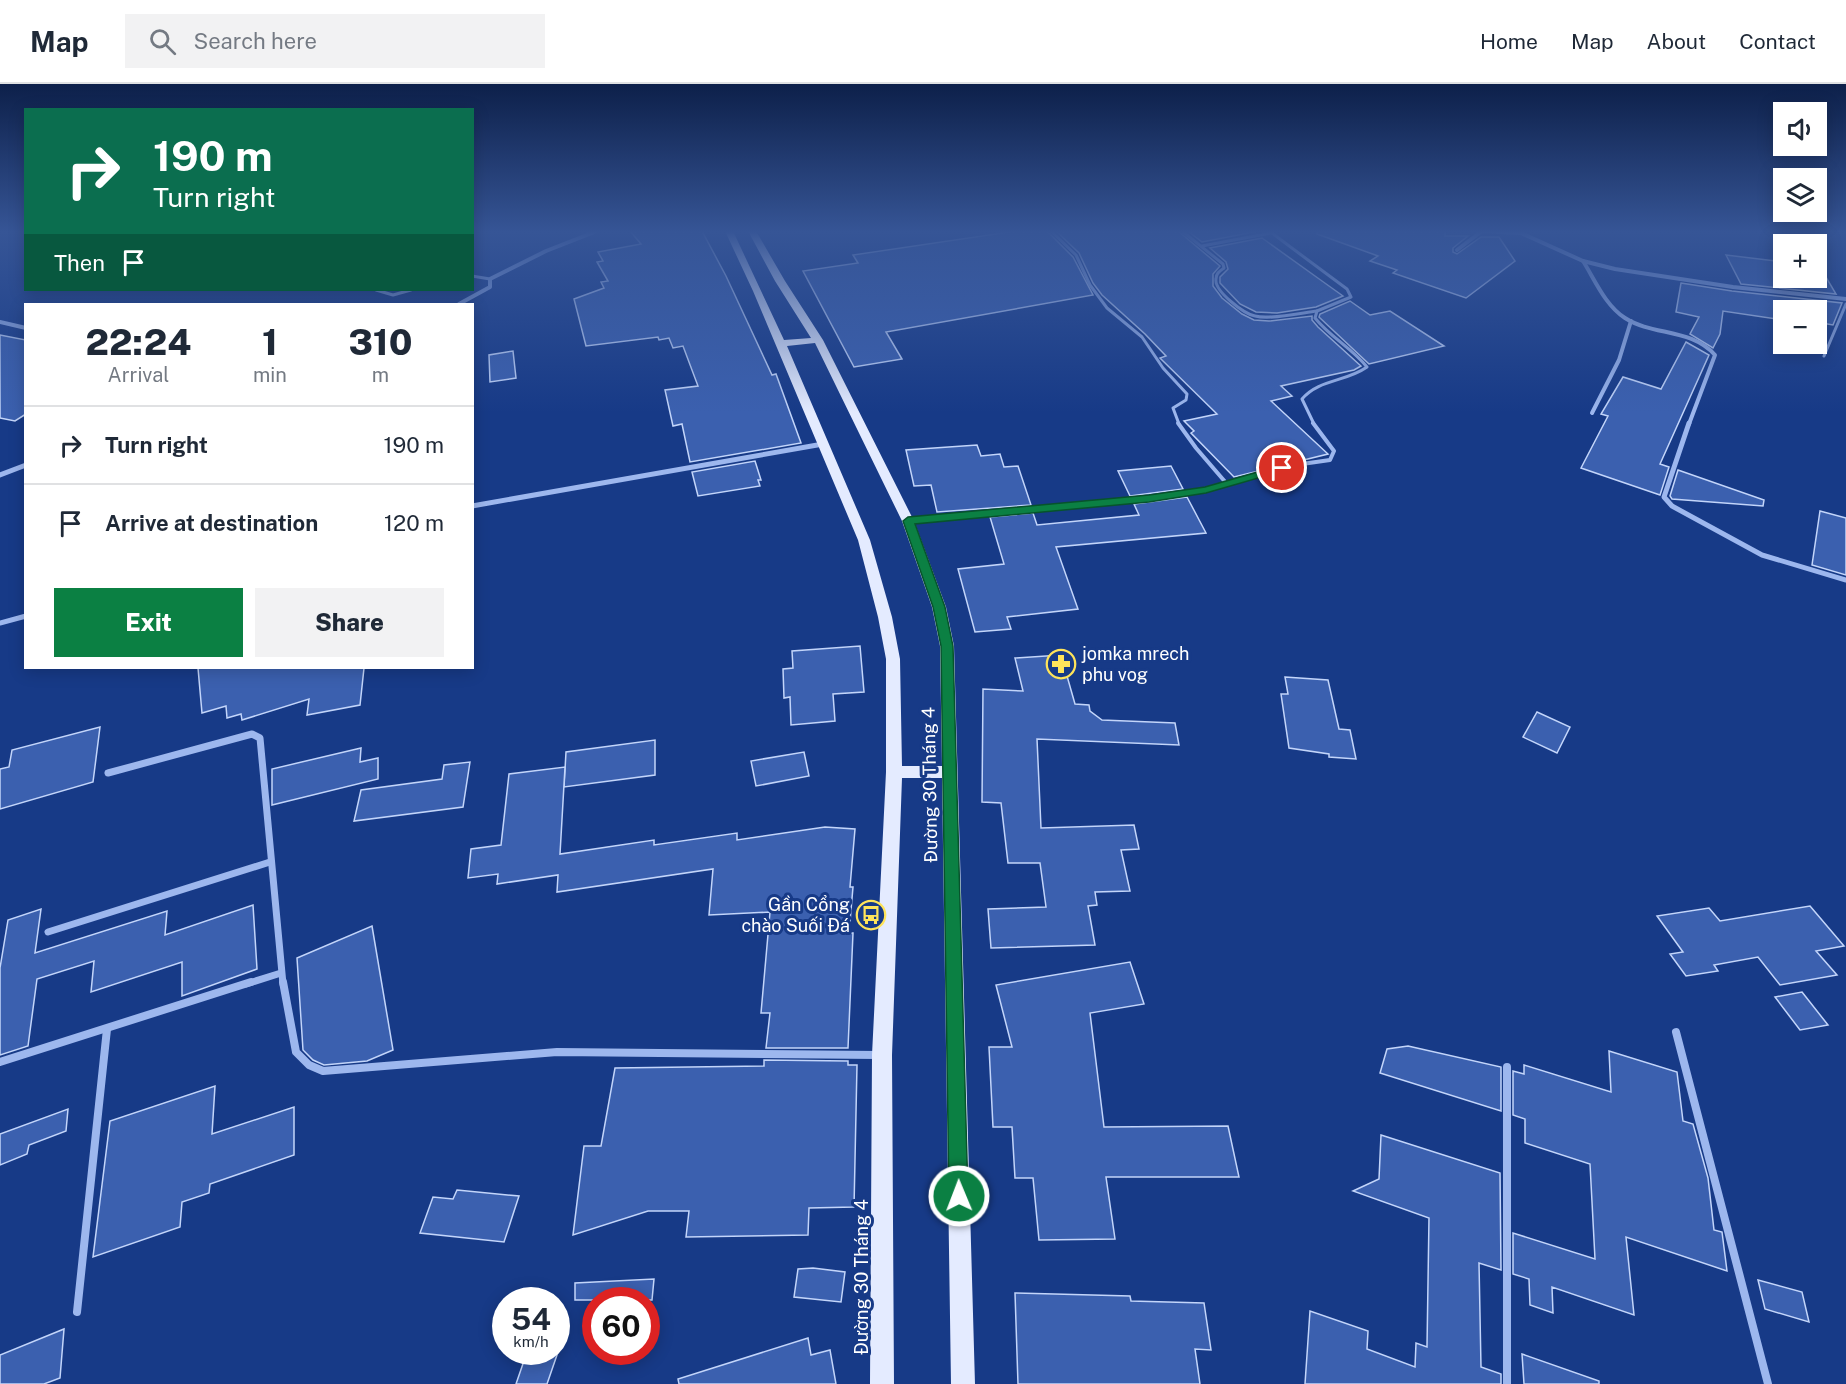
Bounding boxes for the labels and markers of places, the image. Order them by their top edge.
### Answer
pin [1256,442,1307,493]
place label: jomka mrech phu vog [1081,643,1189,685]
pharmacy icon: jomka mrech phu vog [1045,648,1077,680]
place label: Gần Cổng chào Suối Đá [741,894,850,936]
bus stop icon: Gần Cổng chào Suối Đá [855,899,887,931]

